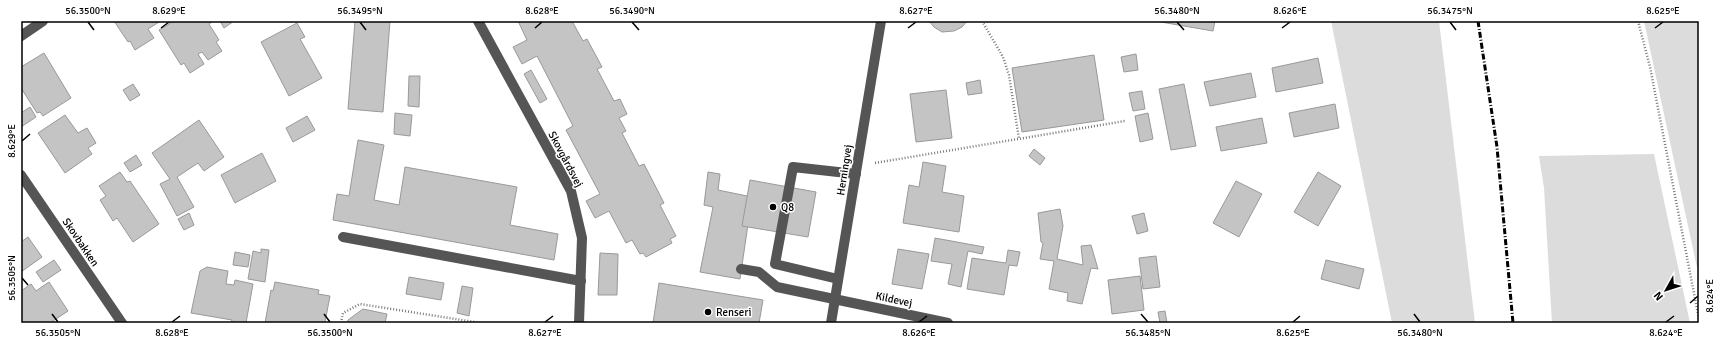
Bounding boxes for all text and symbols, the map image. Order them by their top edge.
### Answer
text: 56.3500°N [65,5,111,17]
text: 8.629°E [152,5,186,17]
text: 56.3495°N [337,5,383,17]
text: 8.628°E [525,5,559,17]
text: 56.3490°N [609,5,655,17]
text: 8.627°E [899,5,933,17]
text: 56.3480°N [1154,5,1200,17]
text: 8.626°E [1273,5,1307,17]
text: 56.3475°N [1427,5,1473,17]
text: 8.625°E [1646,5,1680,17]
text: 8.629°E [6,124,18,158]
street label: Skovgårdsvej [545,129,586,189]
street label: Herningvej [834,144,855,196]
place label: Q8 [781,201,794,214]
marker: Q8 [768,202,778,212]
street label: Skovbakken [60,216,102,269]
text: 56.3505°N [6,255,18,301]
north arrow [1646,270,1686,310]
text: 8.624°E [1704,279,1716,313]
street label: Kildevej [874,289,914,310]
text: N [1651,289,1666,303]
place label: Renseri [716,306,752,319]
marker: Renseri [703,307,713,317]
text: 56.3505°N [35,327,81,339]
text: 8.628°E [155,327,189,339]
text: 56.3500°N [307,327,353,339]
text: 8.627°E [528,327,562,339]
text: 8.626°E [902,327,936,339]
text: 56.3485°N [1125,327,1171,339]
text: 8.625°E [1276,327,1310,339]
text: 56.3480°N [1397,327,1443,339]
text: 8.624°E [1649,327,1683,339]

